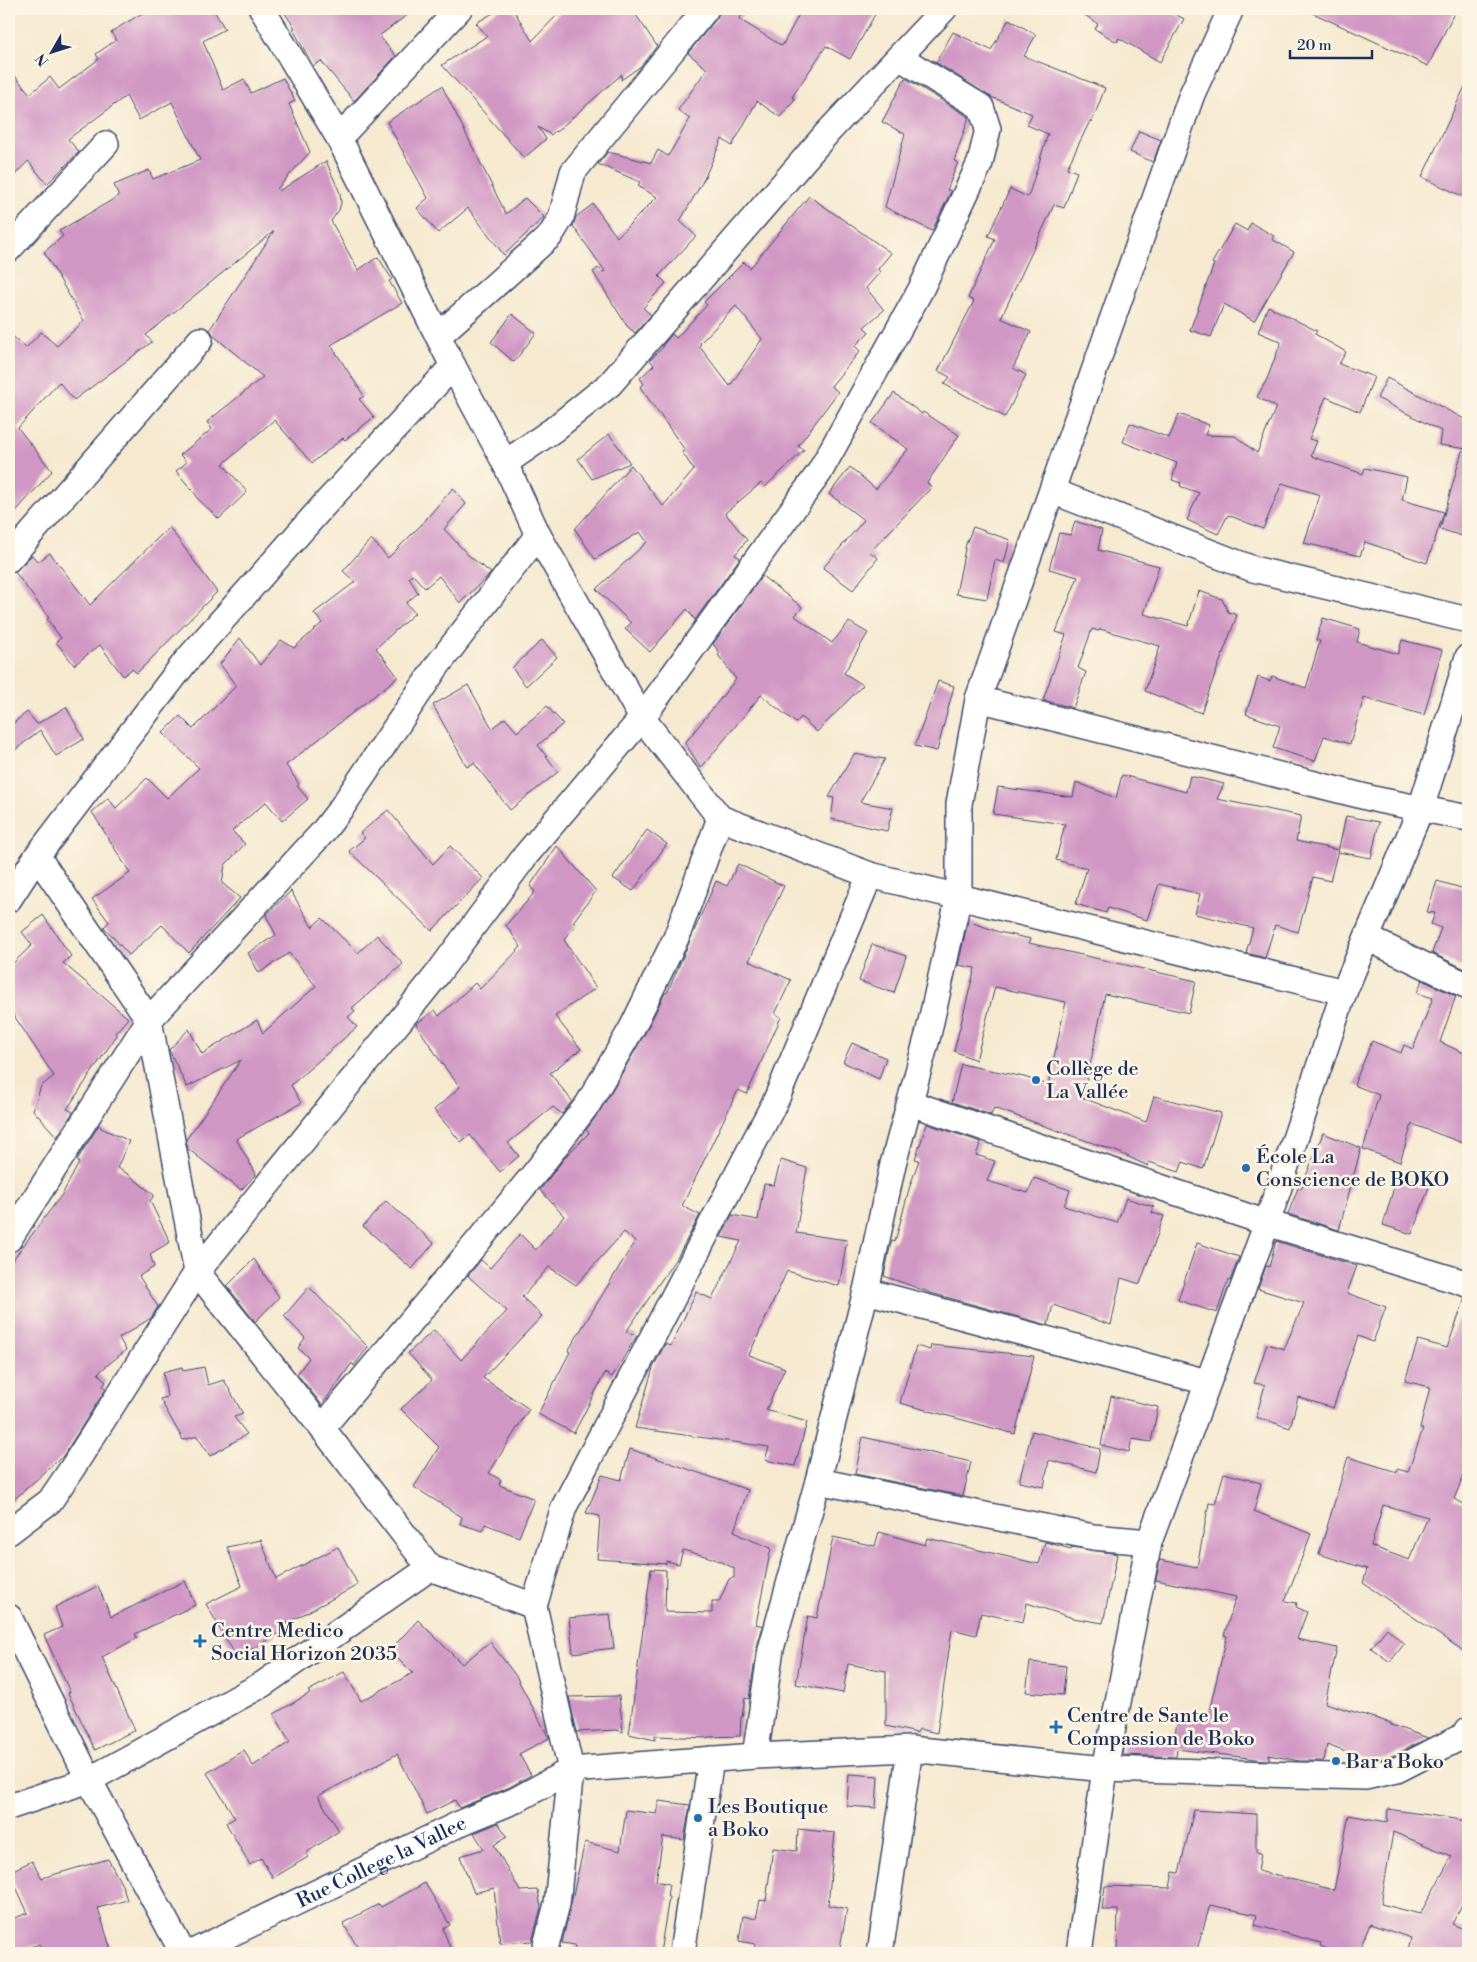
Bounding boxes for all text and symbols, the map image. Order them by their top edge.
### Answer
north arrow [28,28,78,78]
scale bar [1290,28,1372,60]
text: 20 m [1297,36,1332,55]
text: N [32,50,53,70]
place label: Collège de La Vallée [1046,1057,1139,1105]
marker: Collège de La Vallée [1030,1074,1042,1086]
place label: École La Conscience de BOKO [1256,1144,1449,1193]
marker: École La Conscience de BOKO [1240,1162,1252,1174]
place label: Centre Medico Social Horizon 2035 [211,1619,397,1667]
marker: Centre Medico Social Horizon 2035 [193,1634,207,1648]
place label: Centre de Sante le Compassion de Boko [1067,1704,1255,1752]
marker: Centre de Sante le Compassion de Boko [1049,1720,1063,1734]
place label: Bar a Boko [1345,1750,1444,1775]
marker: Bar a Boko [1330,1755,1342,1767]
place label: Les Boutique a Boko [708,1795,828,1843]
street label: Rue College la Vallee [293,1811,471,1914]
marker: Les Boutique a Boko [692,1812,704,1824]

